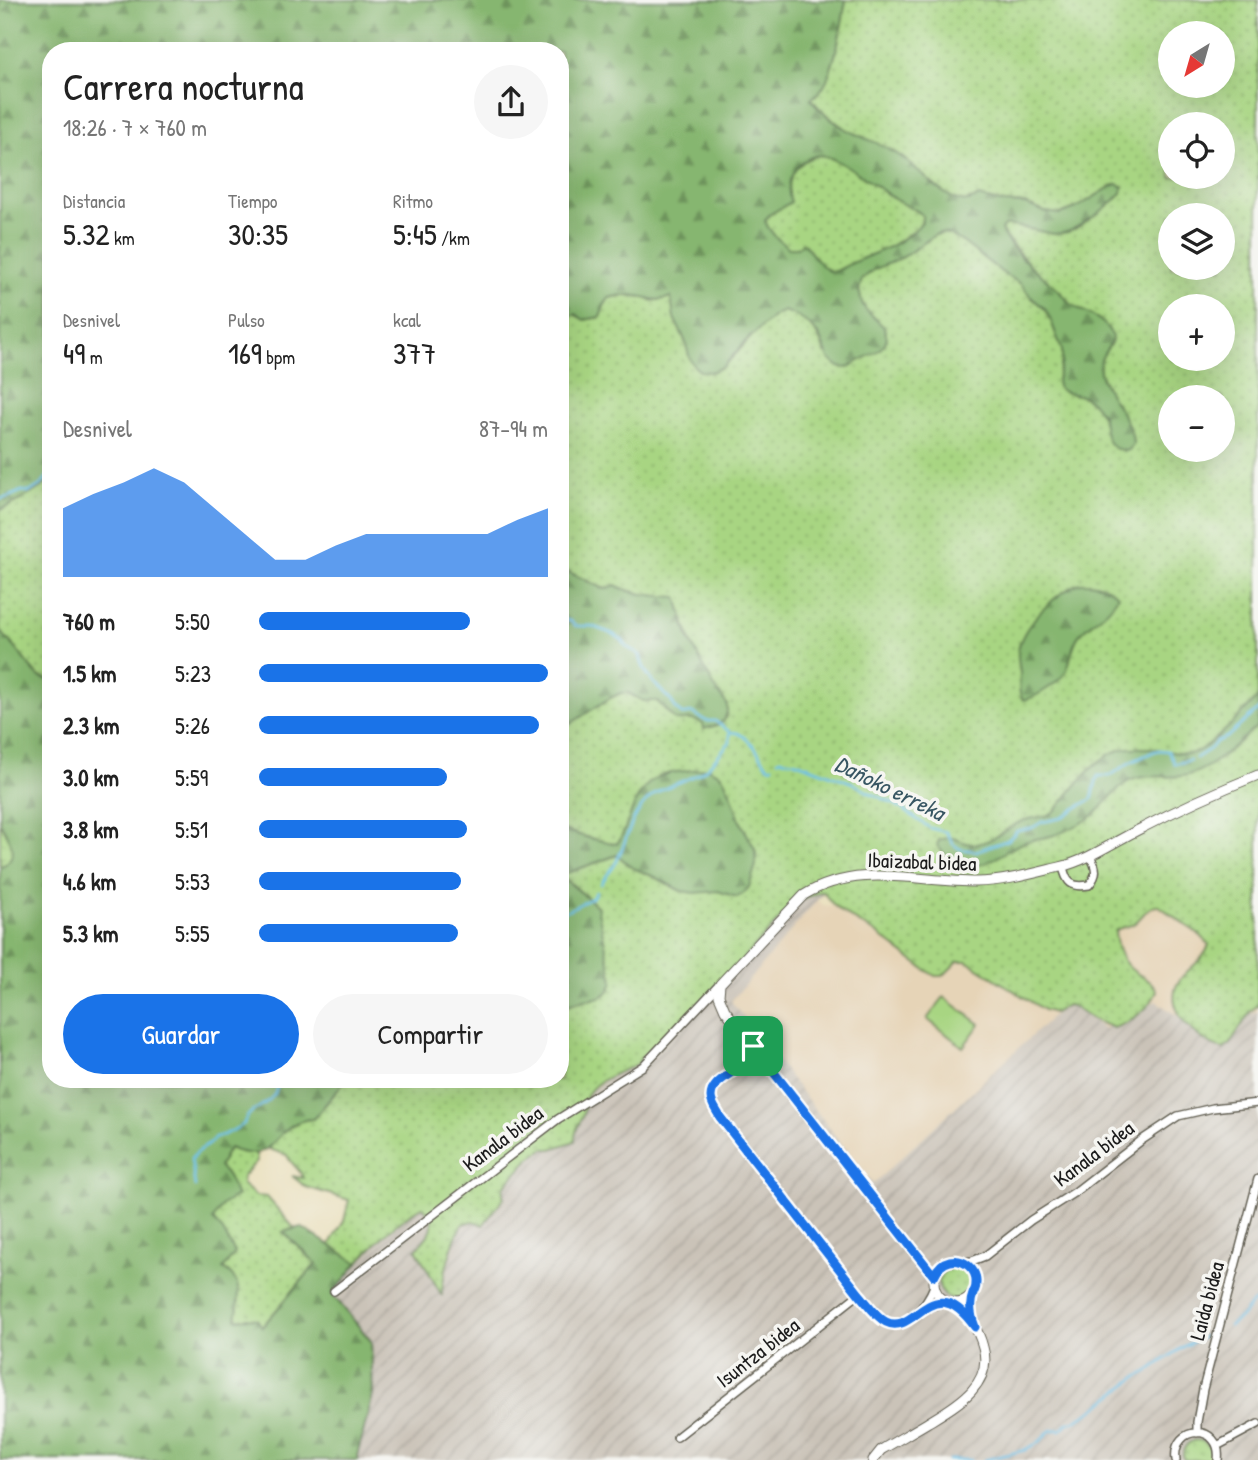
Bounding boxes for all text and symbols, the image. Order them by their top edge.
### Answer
north arrow [1158,21,1236,98]
map controls [1158,21,1235,462]
text: Carrera nocturna [63,60,304,112]
button: share [474,65,548,139]
text: 18:26 · 7 × 760 m [63,112,207,143]
button: locate [1158,112,1235,189]
text: Distancia [63,188,125,214]
text: Tiempo [228,188,277,214]
text: Ritmo [393,188,433,214]
button: layers [1158,203,1235,280]
text: 5.32 [63,214,110,254]
text: 30:35 [228,214,288,254]
text: 5:45 [393,214,437,254]
text: km [110,225,135,251]
text: /km [437,225,470,251]
button: + [1158,294,1235,371]
text: Desnivel [63,307,120,333]
text: Pulso [228,307,265,333]
text: kcal [393,307,421,333]
text: 49 [63,333,85,373]
text: 169 [228,333,262,373]
text: 377 [393,333,436,373]
text: m [85,344,103,370]
text: bpm [262,344,295,370]
button: − [1158,385,1235,462]
text: Desnivel [63,413,132,444]
text: 87–94 m [479,413,548,444]
text: 760 m [63,606,115,637]
text: 5:50 [175,606,210,637]
text: 1.5 km [63,658,116,689]
text: 5:23 [175,658,211,689]
text: 2.3 km [63,710,119,741]
text: 5:26 [175,710,210,741]
water label: Dañoko erreka [830,748,952,828]
text: 3.0 km [63,762,119,793]
text: 5:59 [175,762,208,793]
text: 3.8 km [63,814,119,845]
text: 5:51 [175,814,208,845]
street label: Ibaizabal bidea [867,845,977,878]
text: 4.6 km [63,866,116,897]
text: 5:53 [175,866,210,897]
text: 5.3 km [63,918,118,949]
text: 5:55 [175,918,210,949]
button: Guardar [63,994,299,1074]
button: Compartir [313,994,548,1074]
pin [723,1016,783,1076]
icon: arrive [734,1027,772,1065]
street label: Kanala bidea [457,1099,549,1178]
street label: Kanala bidea [1048,1114,1140,1193]
street label: Laida bidea [1182,1258,1231,1343]
street label: Isuntza bidea [710,1311,805,1394]

